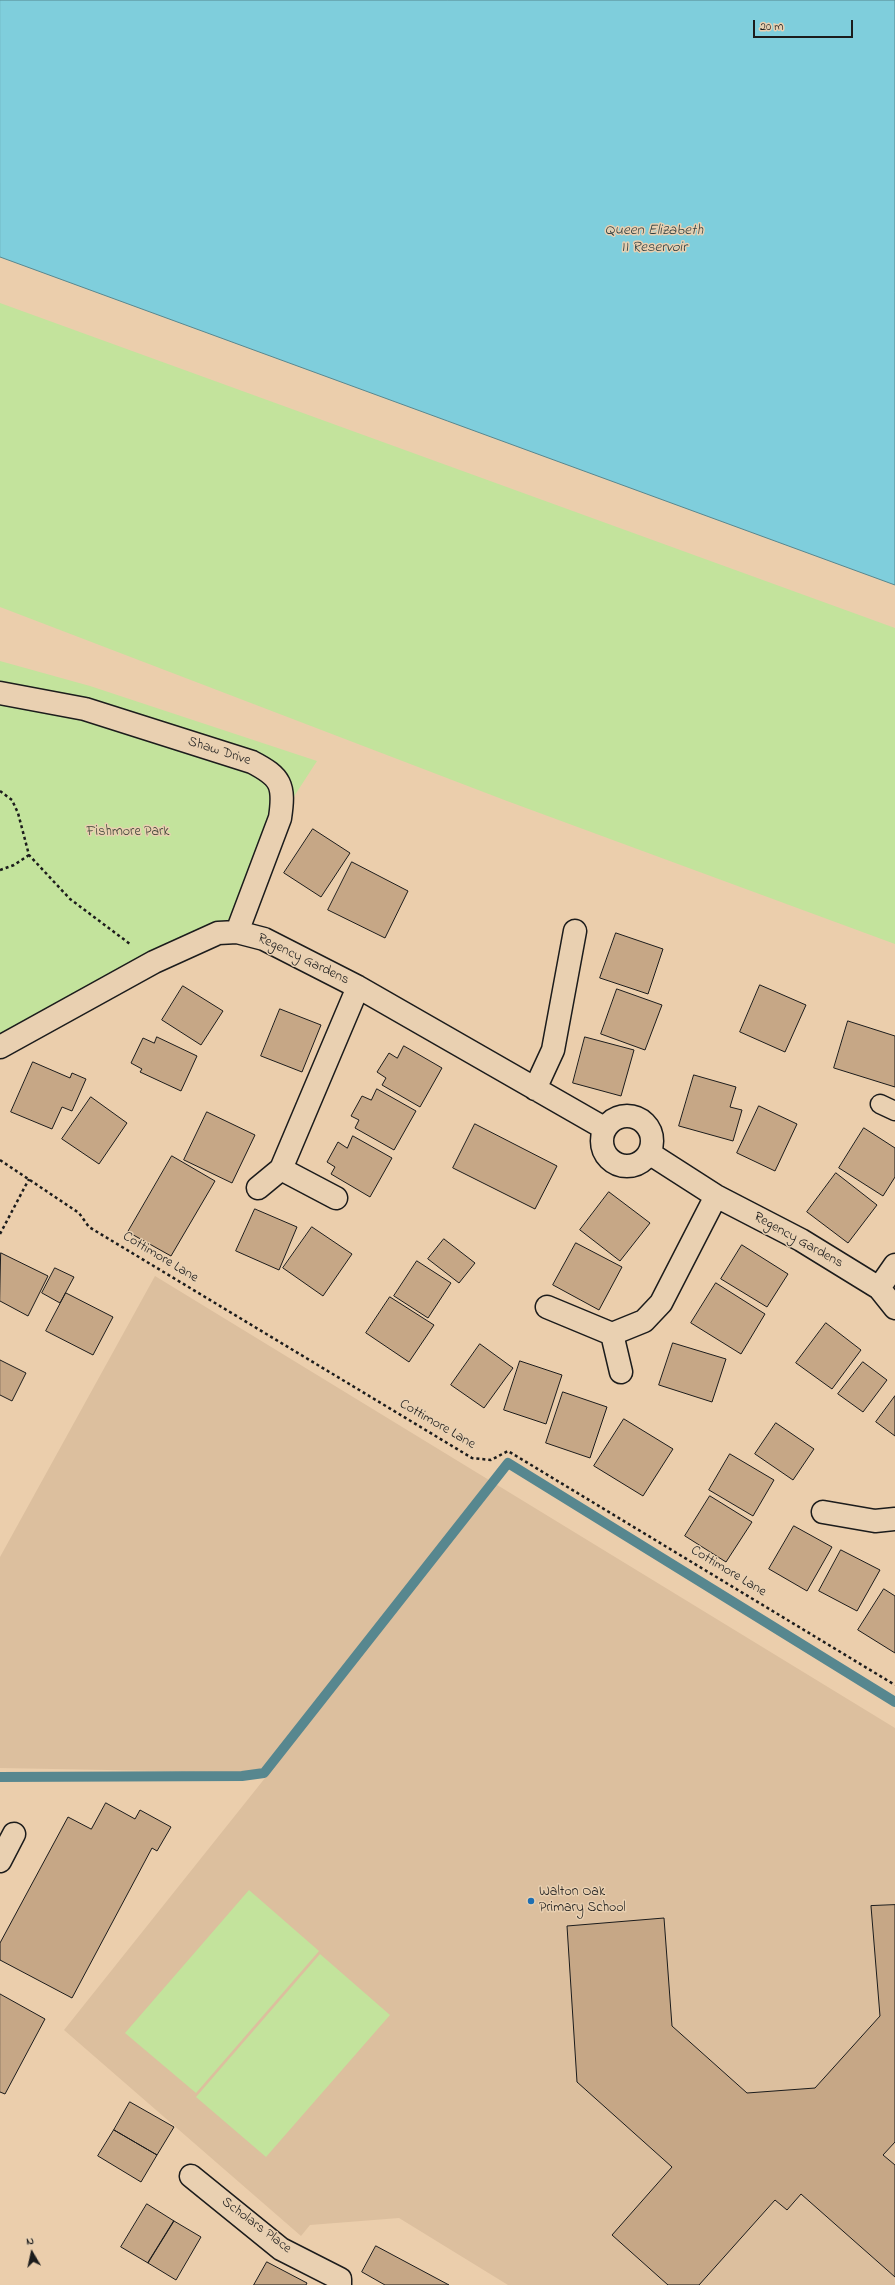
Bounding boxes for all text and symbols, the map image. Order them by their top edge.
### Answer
scale bar [755,12,855,38]
text: 20 m [760,18,783,36]
water label: Queen Elizabeth II Reservoir [605,223,703,258]
street label: Shaw Drive [185,734,253,770]
park label: Fishmore Park [87,825,169,841]
street label: Regency Gardens [254,931,352,989]
street label: Regency Gardens [750,1209,846,1273]
street label: Cottimore Lane [119,1229,201,1287]
street label: Cottimore Lane [396,1396,478,1454]
street label: Cottimore Lane [687,1543,769,1601]
place label: Walton Oak Primary School [539,1885,626,1918]
marker: Walton Oak Primary School [526,1896,536,1906]
street label: Scholars Place [218,2194,294,2258]
north arrow [12,2233,52,2273]
text: N [25,2233,35,2250]

